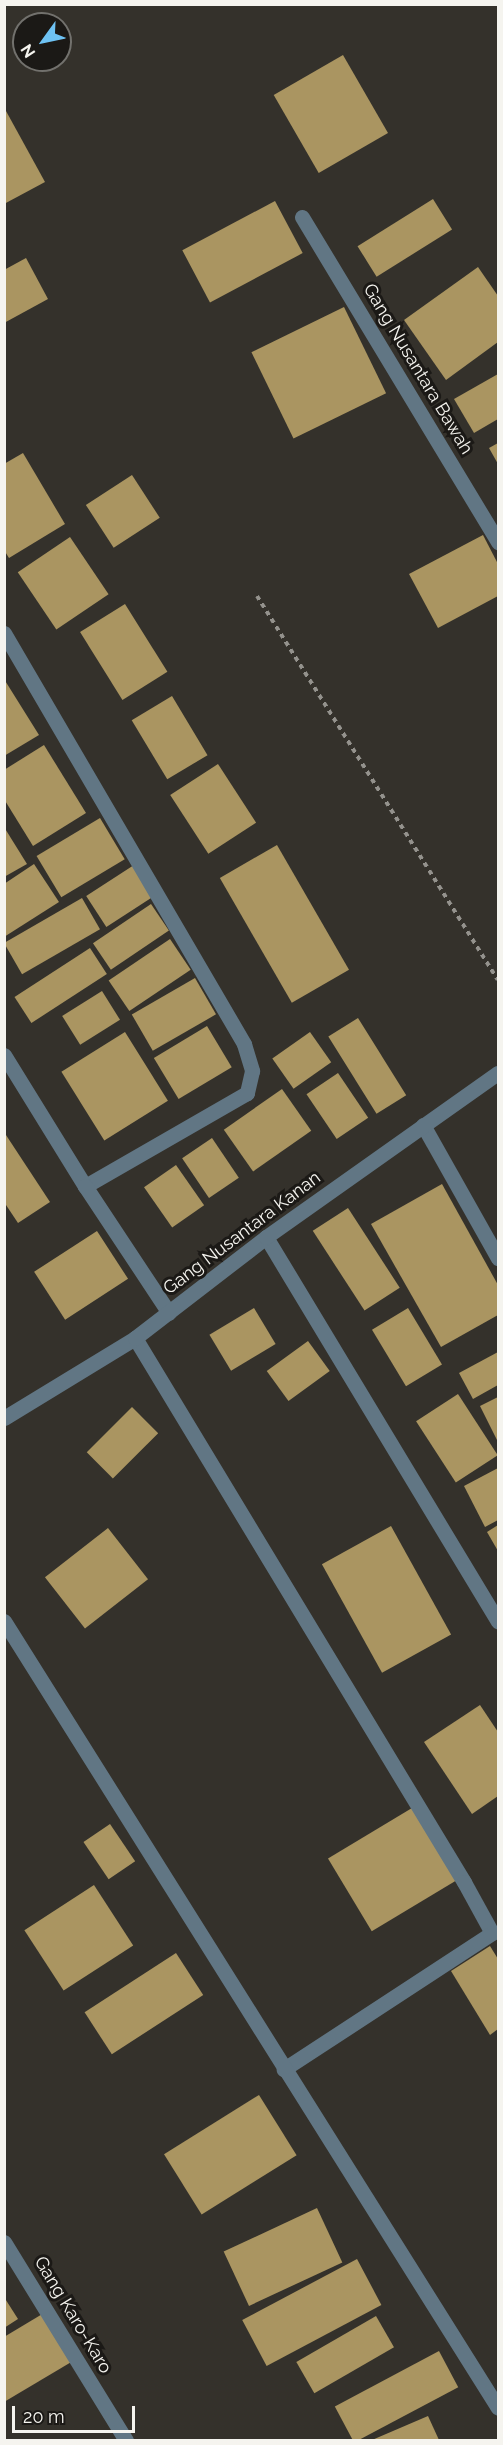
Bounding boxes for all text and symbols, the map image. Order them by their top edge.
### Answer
north arrow [12,12,72,72]
text: N [17,41,39,61]
street label: Gang Nusantara Bawah [358,280,478,458]
street label: Gang Nusantara Kanan [159,1167,325,1299]
street label: Gang Karo-Karo [30,2253,116,2377]
scale bar [15,2394,138,2432]
text: 20 m [23,2406,65,2427]

